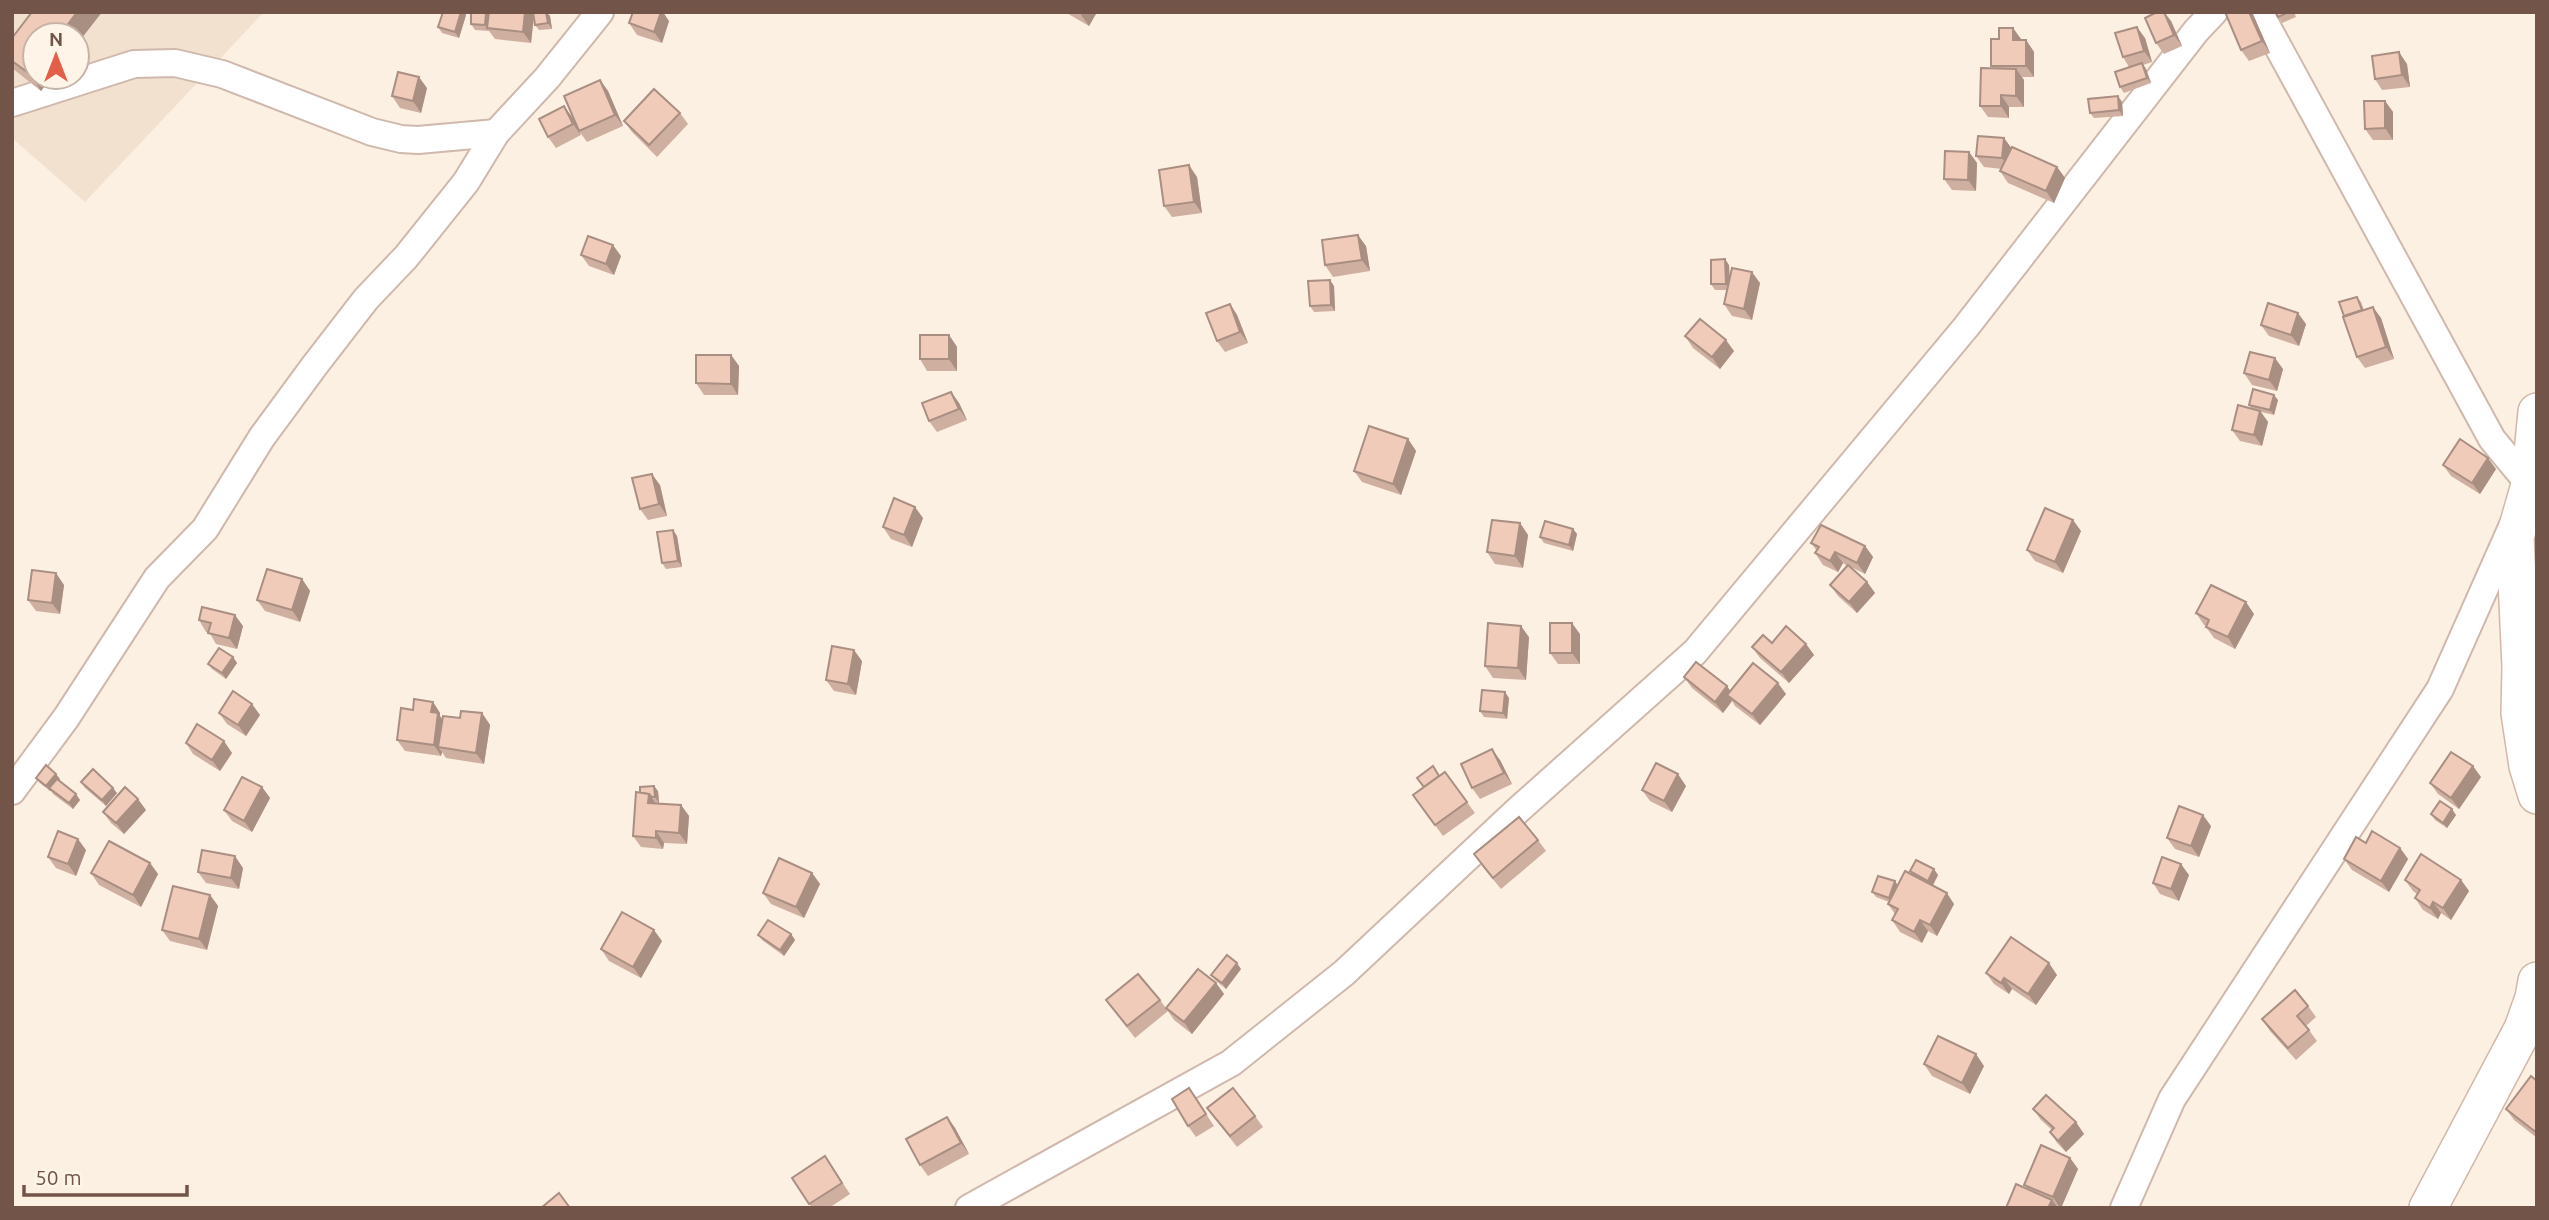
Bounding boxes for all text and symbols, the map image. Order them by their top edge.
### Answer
north arrow [21,21,91,91]
text: N [49,28,63,50]
scale bar [24,1154,187,1198]
text: 50 m [35,1165,82,1189]

